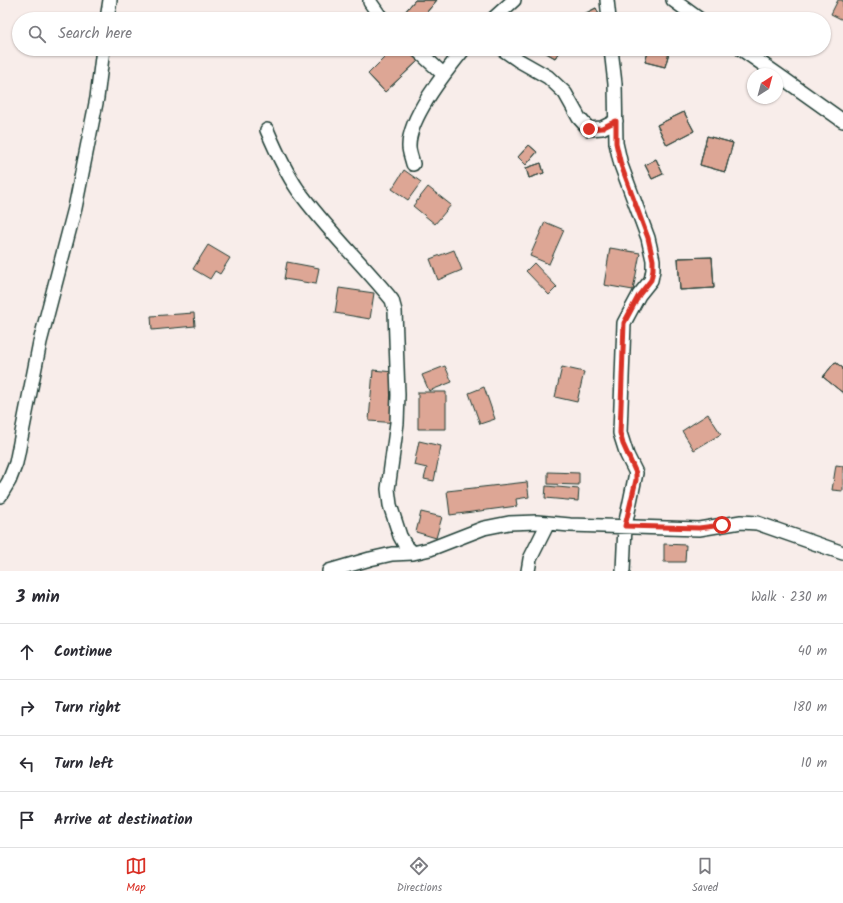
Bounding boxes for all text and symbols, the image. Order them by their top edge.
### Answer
search box [12,12,831,56]
text: Search here [58,22,132,46]
icon: search [26,23,48,45]
north arrow [747,68,783,104]
route end [580,120,598,138]
route start [713,516,731,534]
text: 3 min [16,584,60,611]
text: Walk · 230 m [751,587,827,608]
text: Continue [54,640,112,664]
icon: ahead [16,641,38,663]
text: 40 m [798,641,827,662]
text: Turn right [54,696,121,720]
icon: right [16,697,38,719]
text: 180 m [793,697,827,718]
text: Turn left [54,752,114,776]
icon: left [16,753,38,775]
text: 10 m [801,753,827,774]
text: Arrive at destination [54,808,193,832]
icon: arrive [16,809,38,831]
tab: Map [125,855,147,897]
tab: Directions [397,855,442,897]
tab: Saved [692,855,718,897]

